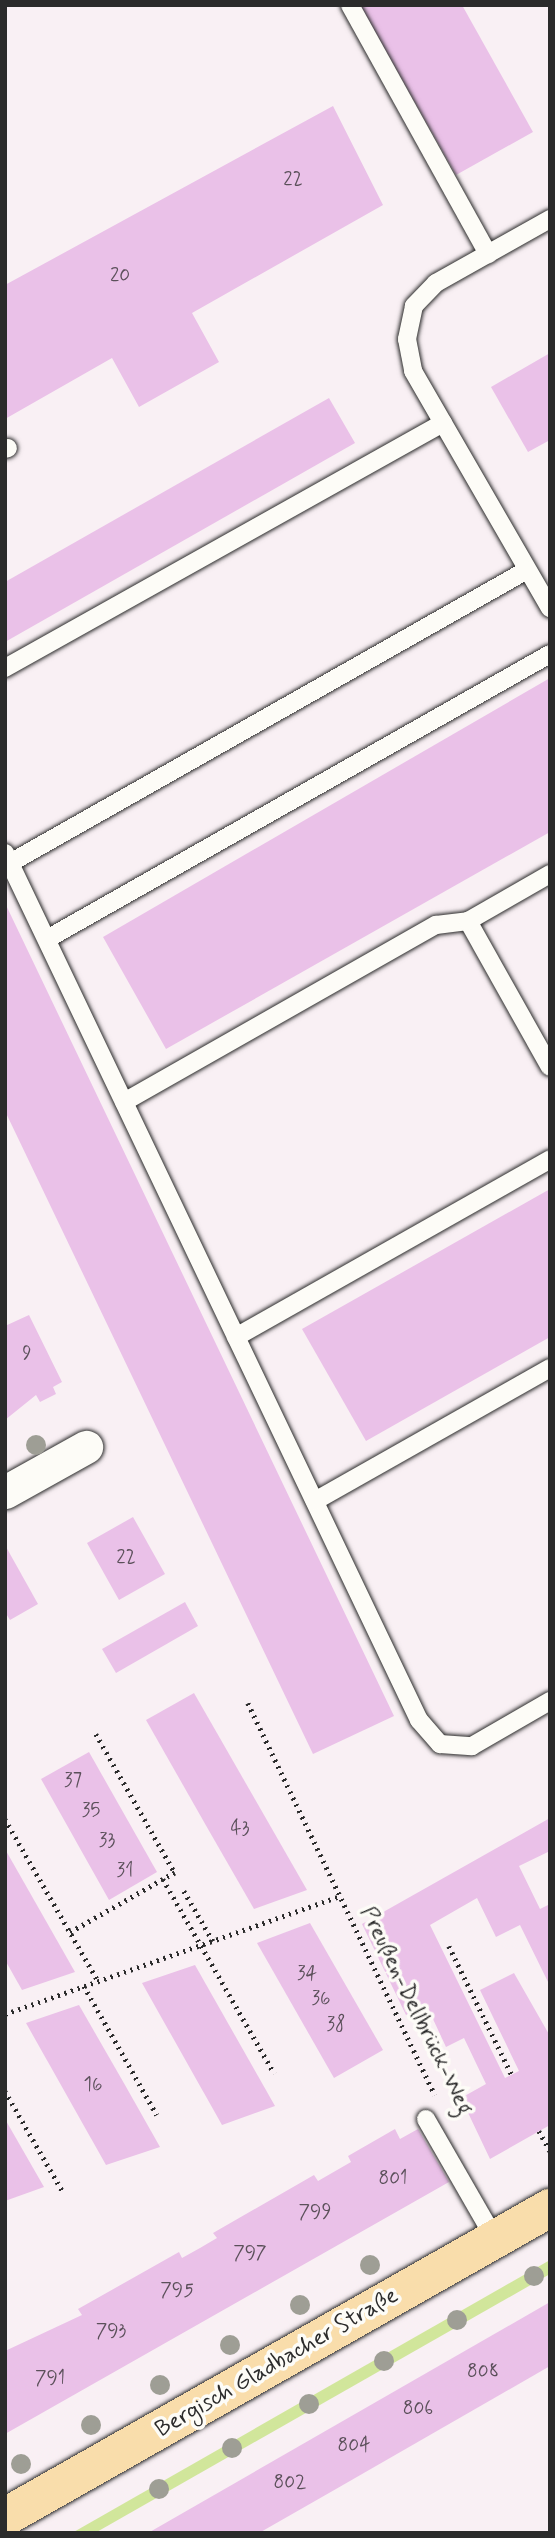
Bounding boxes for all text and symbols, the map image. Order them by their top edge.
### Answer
house number: 22 [283,169,303,191]
house number: 20 [110,265,130,287]
house number: 9 [22,1343,32,1365]
house number: 22 [116,1547,136,1569]
house number: 37 [64,1770,82,1792]
house number: 35 [82,1800,100,1822]
house number: 43 [230,1818,250,1840]
house number: 33 [99,1830,115,1852]
house number: 31 [117,1860,133,1882]
street label: Preußen-Dellbrück-Weg [353,1902,479,2120]
house number: 34 [297,1963,317,1985]
house number: 36 [311,1988,331,2010]
house number: 38 [327,2014,345,2036]
house number: 16 [84,2074,102,2096]
house number: 801 [379,2168,407,2190]
house number: 799 [299,2202,331,2224]
house number: 797 [233,2243,267,2265]
house number: 795 [160,2280,194,2302]
street label: Bergisch Gladbacher Straße [151,2282,403,2444]
house number: 793 [96,2321,126,2343]
house number: 808 [467,2361,499,2383]
house number: 791 [35,2368,65,2390]
house number: 806 [403,2398,433,2420]
house number: 804 [338,2435,370,2457]
house number: 802 [274,2472,306,2494]

